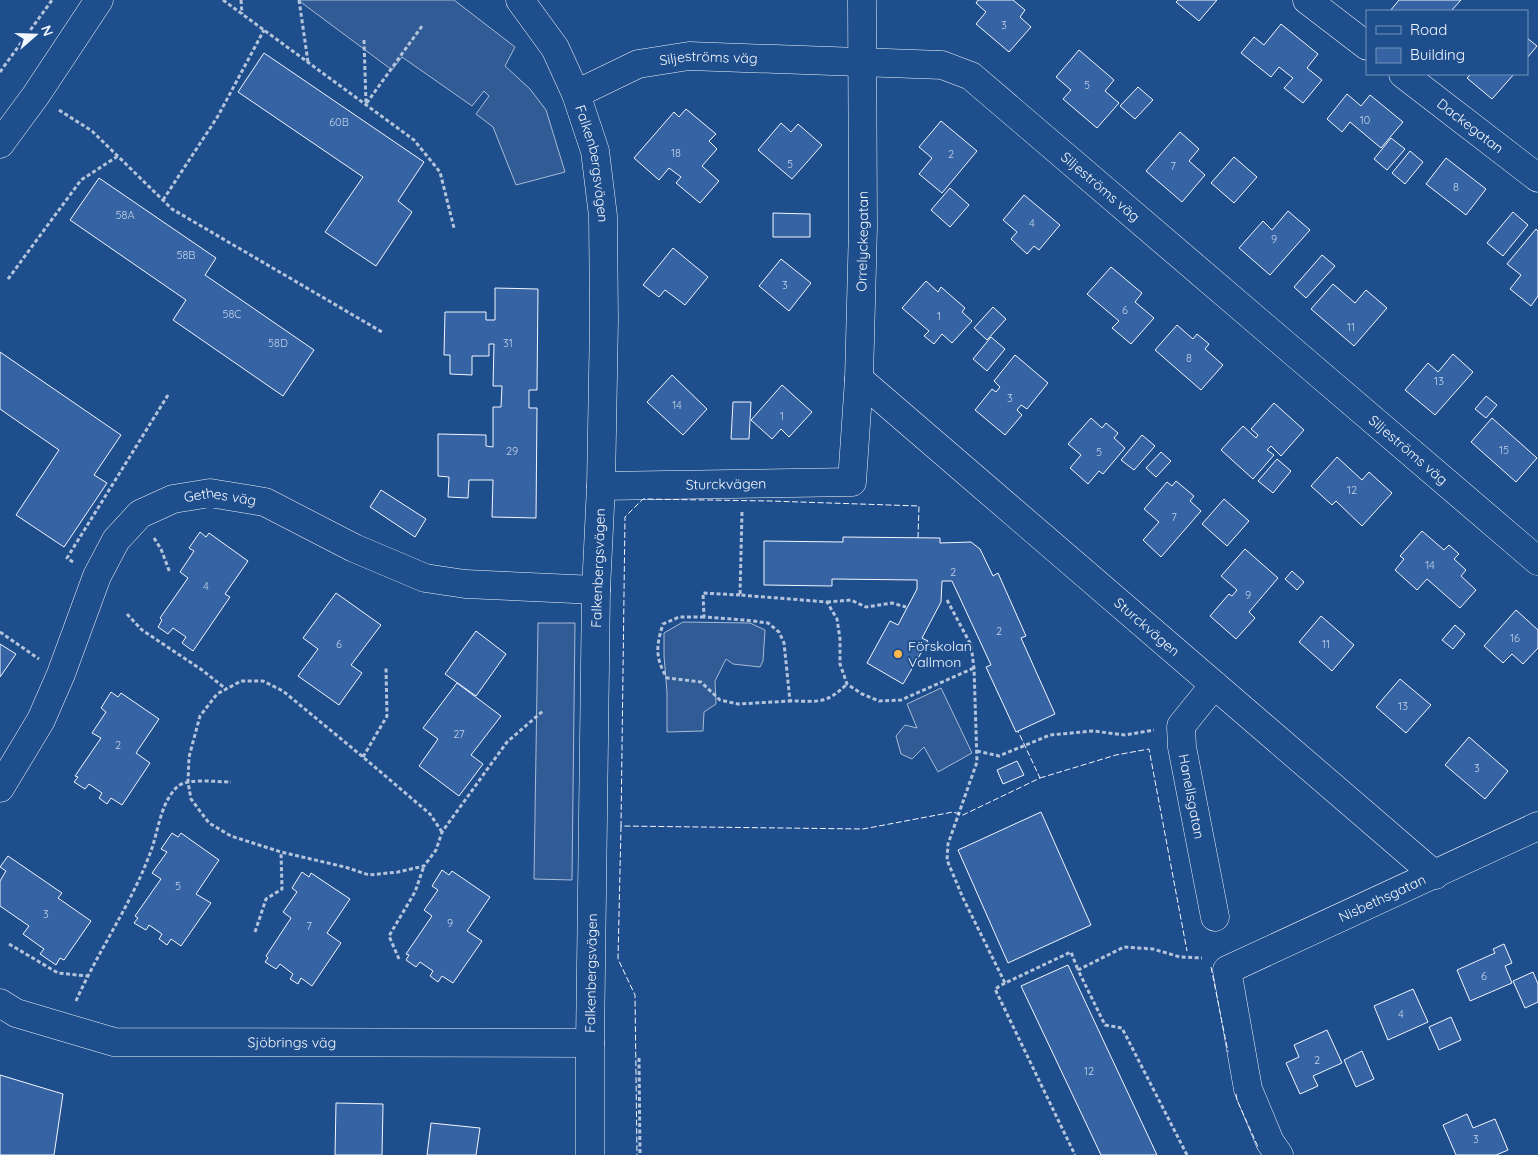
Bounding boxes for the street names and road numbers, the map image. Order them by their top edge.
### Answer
street label: Siljeströms väg [658,47,758,70]
street label: Dackegatan [1433,95,1507,157]
street label: Falkenbergsvägen [571,103,612,222]
street label: Siljeströms väg [1057,148,1144,226]
street label: Orrelyckegatan [852,191,872,292]
street label: Siljeströms väg [1365,411,1452,489]
street label: Sturckvägen [685,474,767,494]
street label: Gethes väg [182,483,258,509]
street label: Falkenbergsvägen [587,508,609,628]
street label: Sturckvägen [1110,594,1183,660]
street label: Hanellsgatan [1175,752,1209,840]
street label: Nisbethsgatan [1336,870,1429,926]
street label: Falkenbergsvägen [581,913,601,1033]
street label: Sjöbrings väg [248,1033,336,1051]

